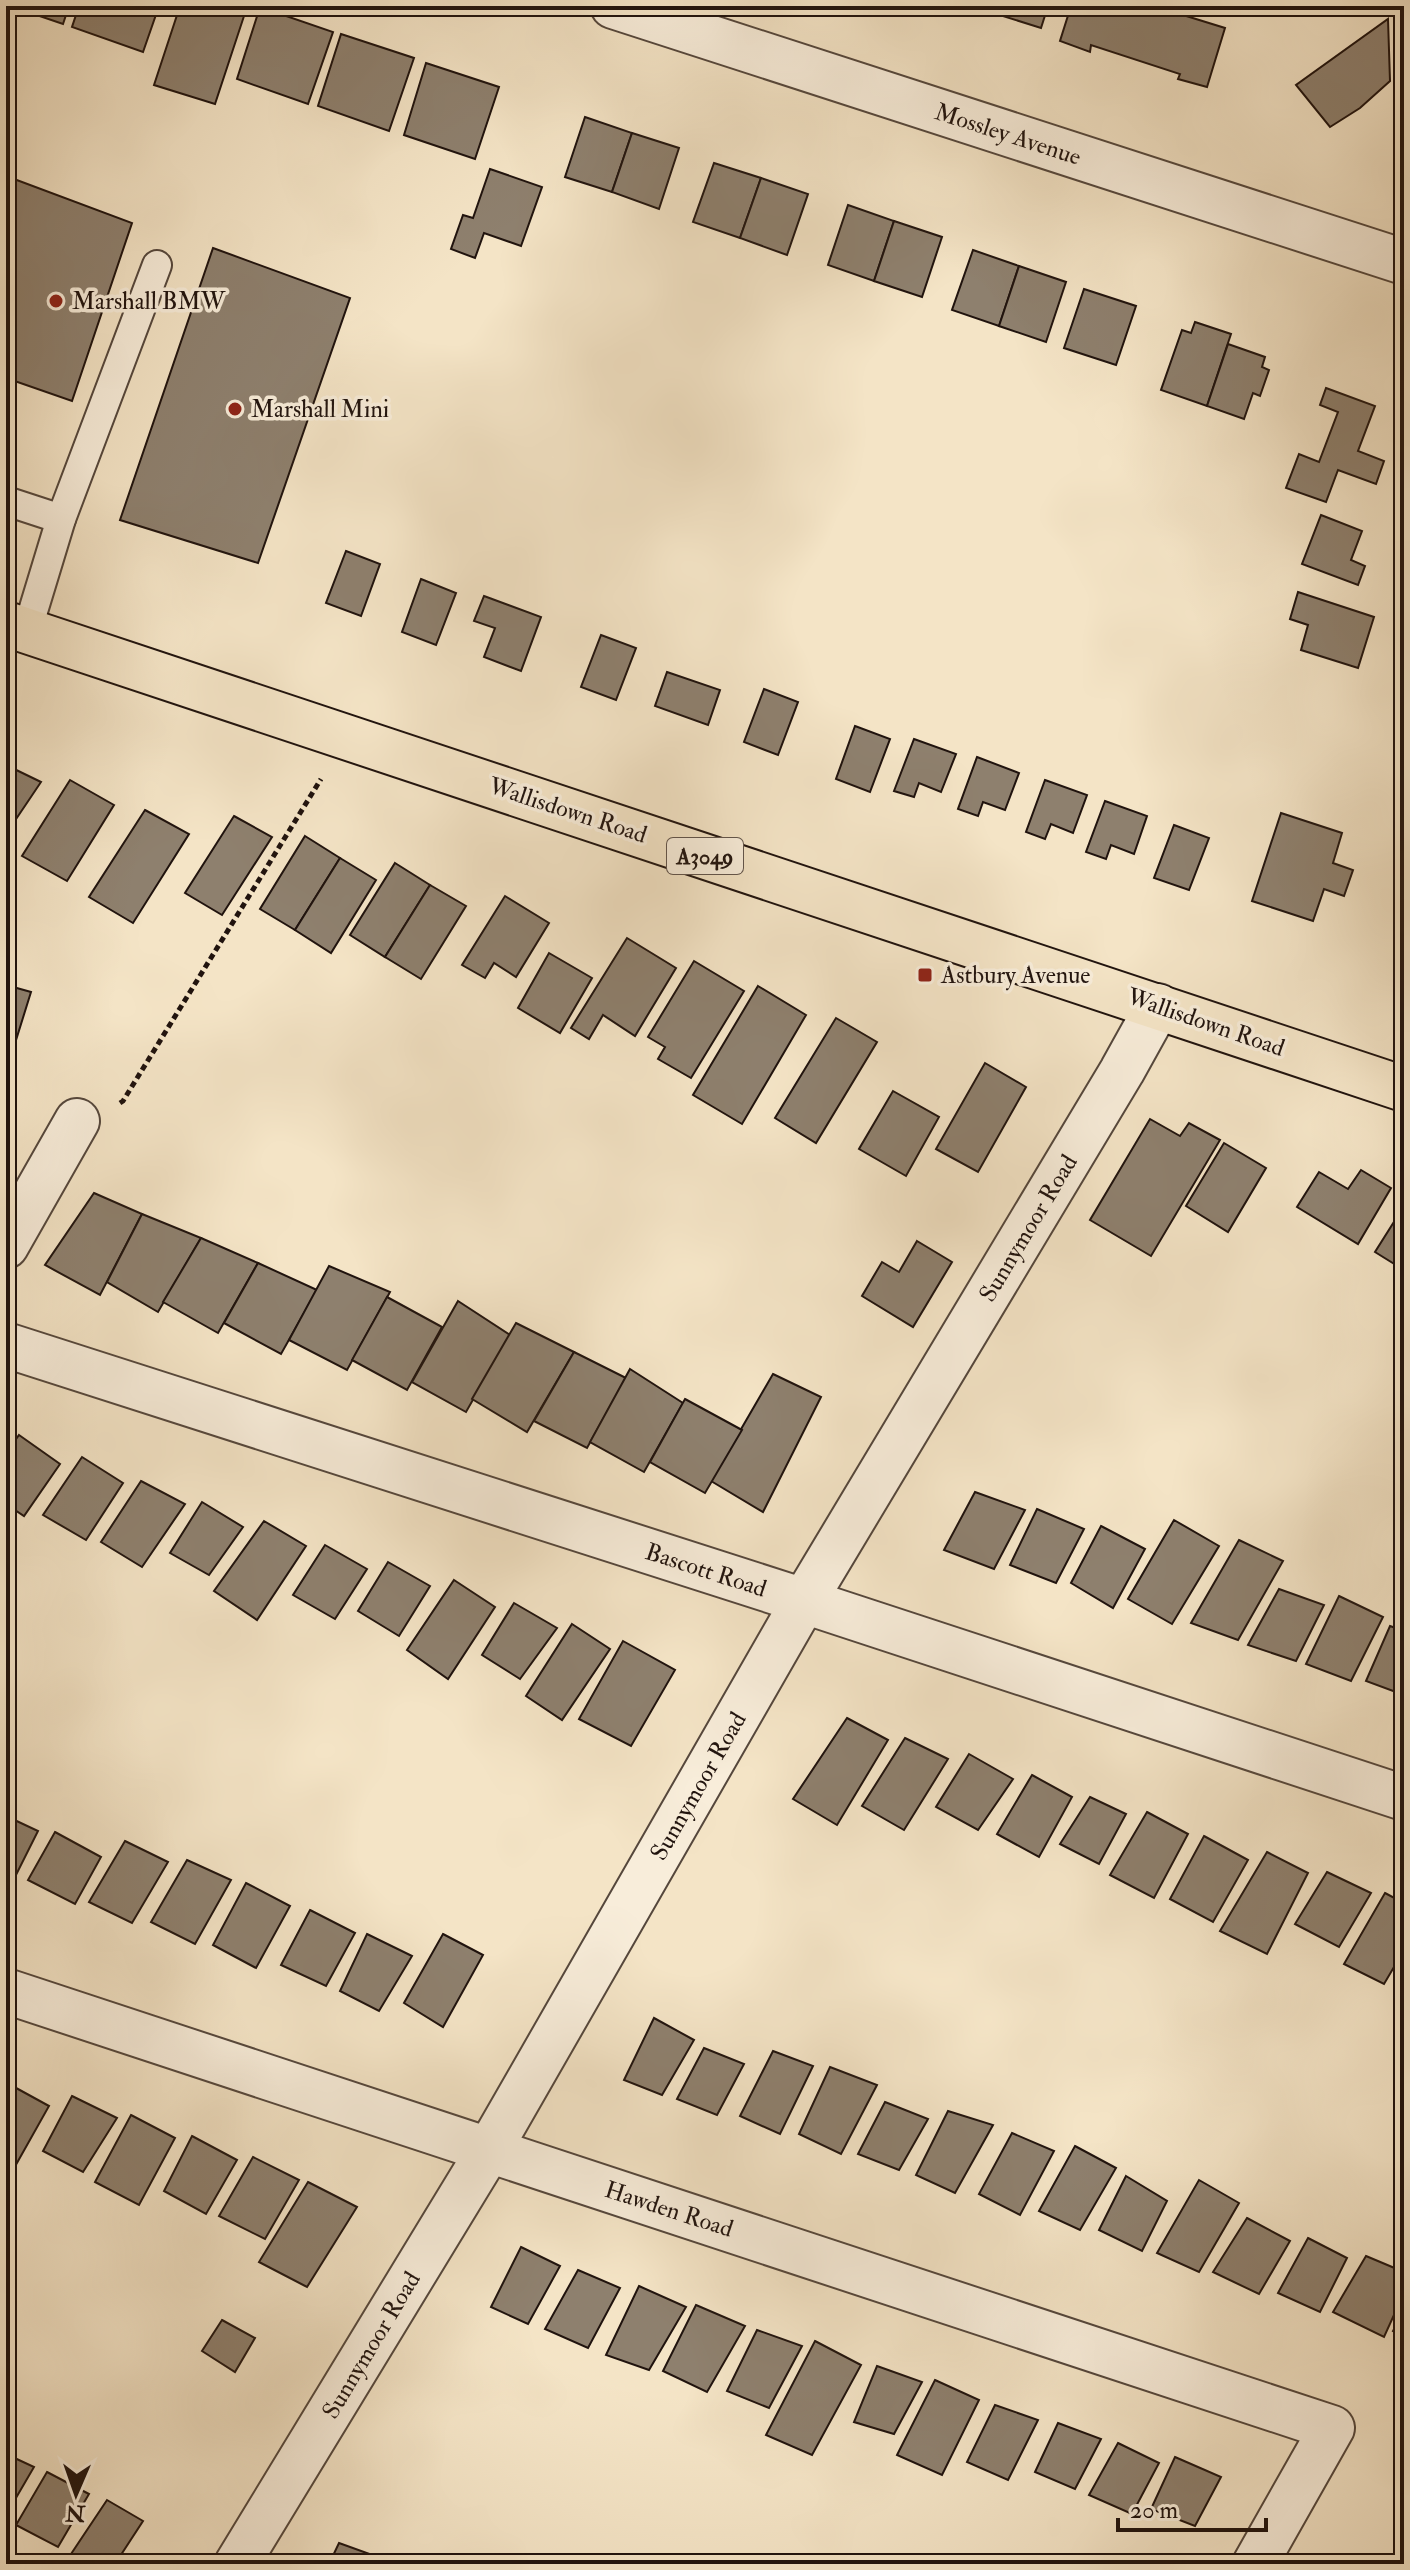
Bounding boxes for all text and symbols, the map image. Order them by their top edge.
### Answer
street label: Mossley Avenue [931,96,1085,173]
place label: Marshall BMW [72,286,227,317]
marker: Marshall BMW [47,292,65,310]
place label: Marshall Mini [251,394,389,425]
marker: Marshall Mini [226,400,244,418]
street label: Wallisdown Road [484,770,651,851]
road number: A3049 [667,838,743,874]
place label: Astbury Avenue [940,960,1090,991]
marker: Astbury Avenue [916,966,934,984]
street label: Wallisdown Road [1122,981,1289,1064]
street label: Sunnymoor Road [972,1149,1085,1308]
street label: Bascott Road [641,1536,771,1605]
street label: Sunnymoor Road [643,1706,754,1866]
street label: Hawden Road [601,2174,737,2245]
street label: Sunnymoor Road [315,2266,428,2425]
north arrow [36,2454,116,2534]
scale bar [1118,2482,1266,2532]
text: 20 m [1130,2495,1179,2526]
text: N [65,2499,87,2527]

